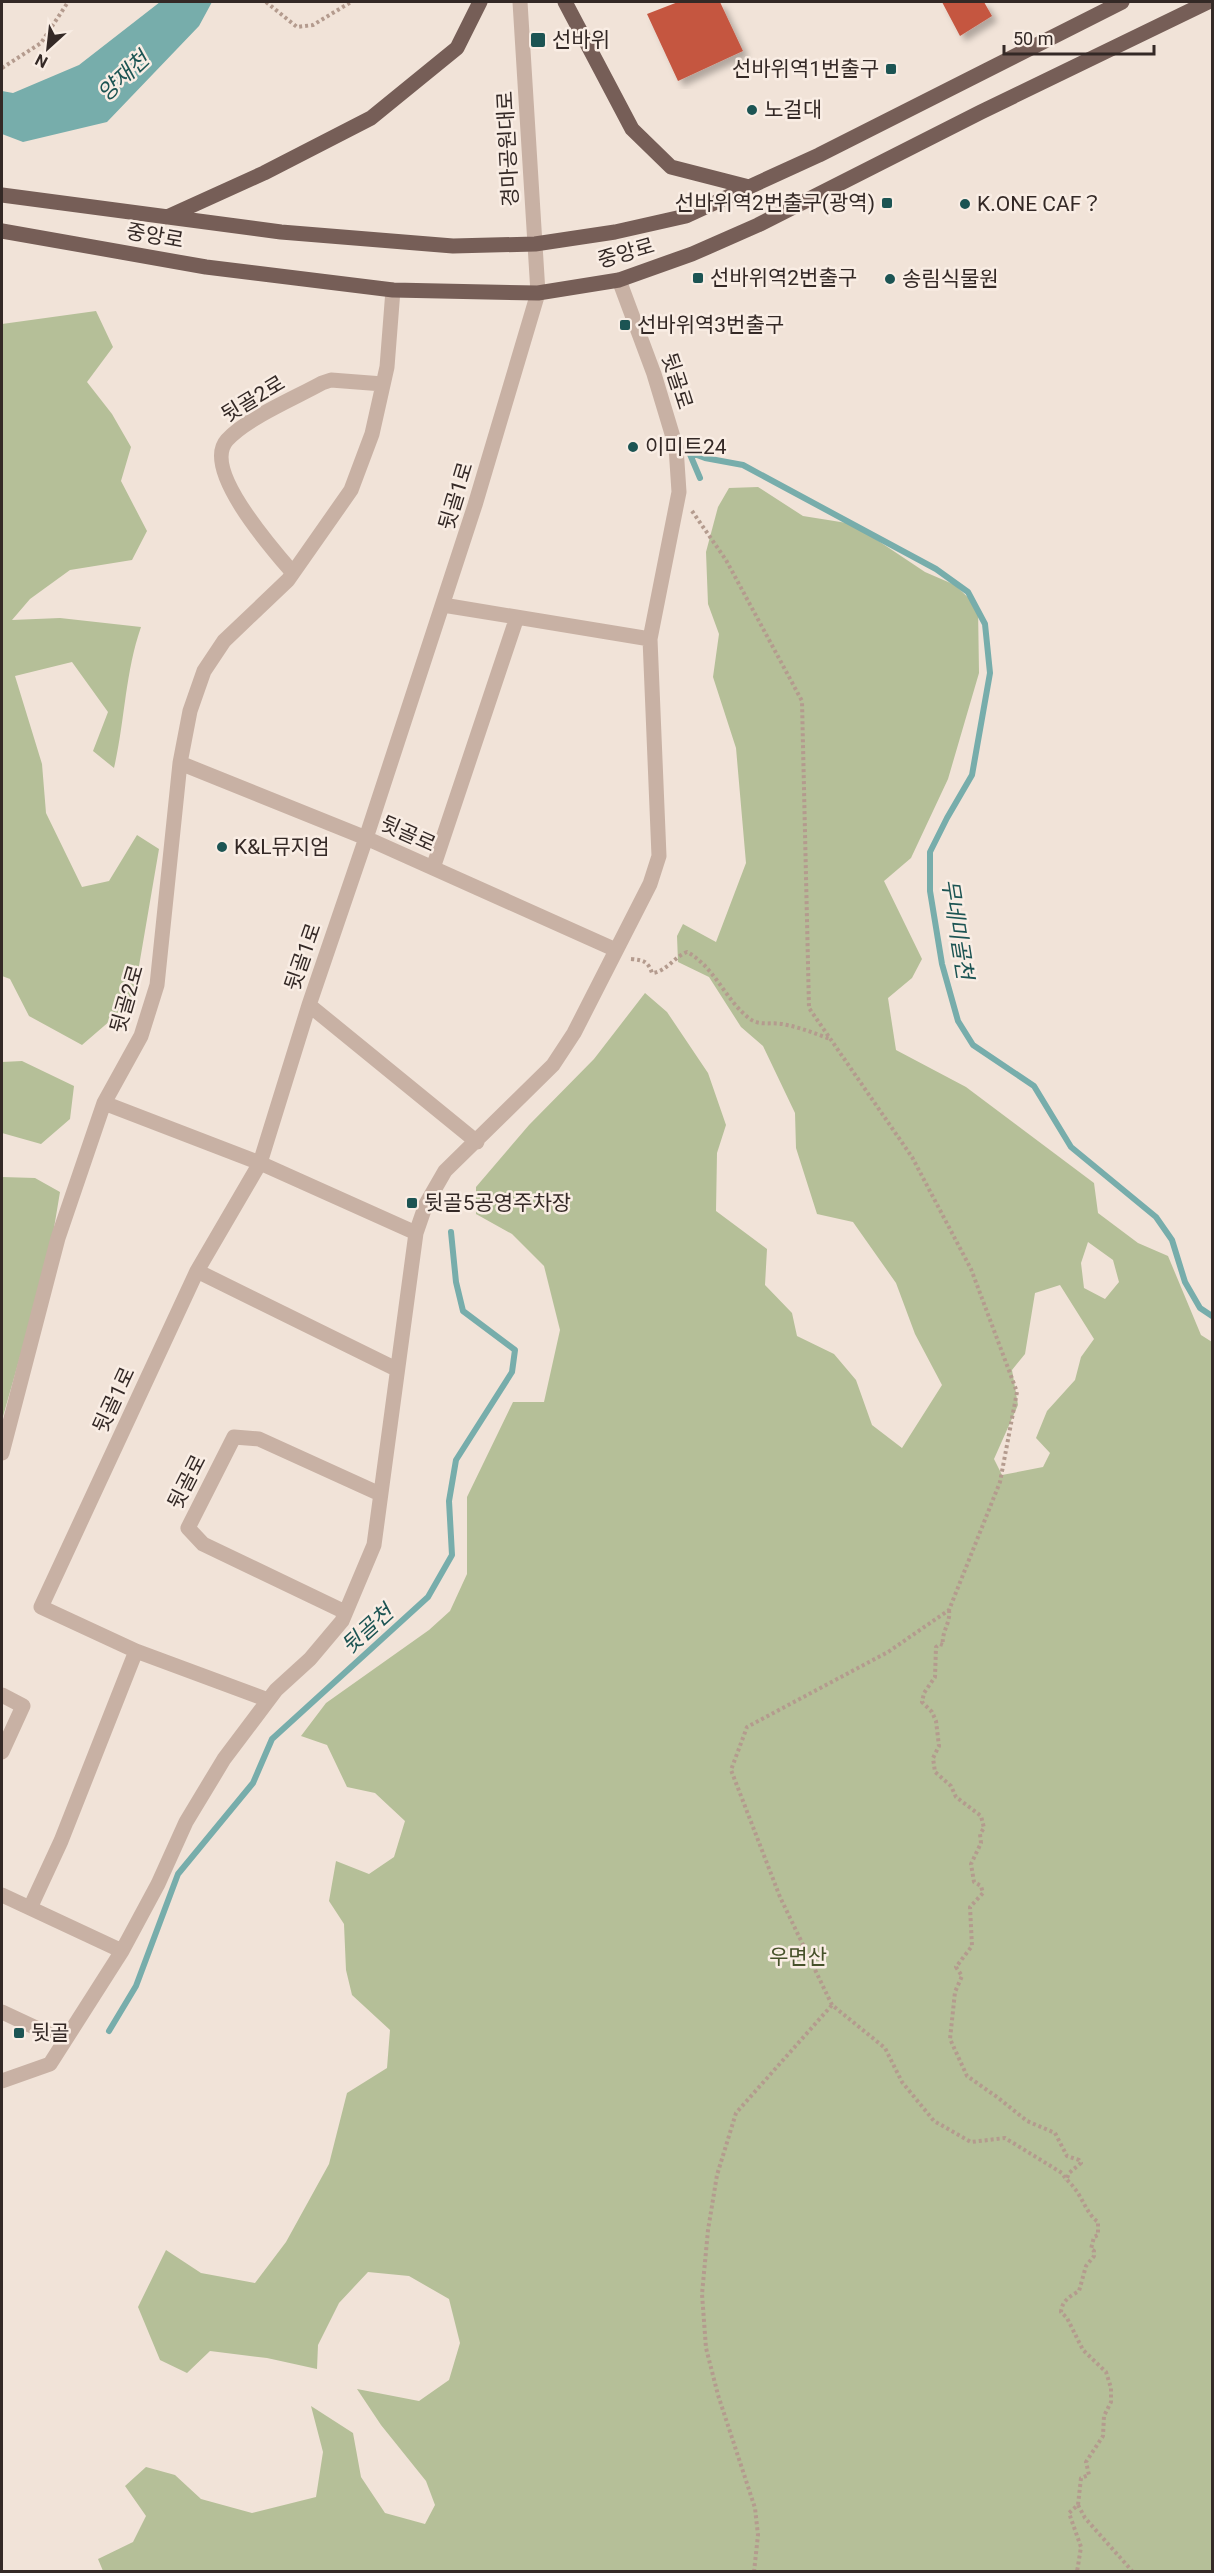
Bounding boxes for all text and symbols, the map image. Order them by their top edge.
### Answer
north arrow [18,18,78,78]
scale bar [1004,18,1154,56]
place label: 선바위 [552,28,610,52]
text: 50 m [1013,28,1053,49]
marker: 선바위 [529,31,547,49]
water label: 양재천 [93,45,156,106]
text: N [32,50,51,72]
place label: 선바위역1번출구 [732,57,879,81]
marker: 선바위역1번출구 [884,62,898,76]
street label: 경마공원대로 [493,90,523,208]
place label: 노걸대 [764,98,822,122]
marker: 노걸대 [745,103,759,117]
place label: 선바위역2번출구(광역) [675,191,875,215]
place label: K.ONE CAF？ [977,192,1102,216]
marker: 선바위역2번출구(광역) [880,196,894,210]
marker: K.ONE CAF？ [958,197,972,211]
street label: 중앙로 [124,219,186,253]
street label: 중앙로 [595,233,657,273]
place label: 선바위역2번출구 [710,266,857,290]
place label: 송림식물원 [902,267,999,291]
marker: 선바위역2번출구 [691,271,705,285]
marker: 송림식물원 [883,272,897,286]
place label: 선바위역3번출구 [637,313,784,337]
marker: 선바위역3번출구 [618,318,632,332]
street label: 뒷골로 [657,350,697,412]
street label: 뒷골2로 [217,371,289,427]
place label: 이미트24 [645,435,727,459]
marker: 이미트24 [626,440,640,454]
street label: 뒷골1로 [434,459,478,533]
street label: 뒷골로 [377,811,439,857]
place label: K&L뮤지엄 [234,835,330,859]
marker: K&L뮤지엄 [215,840,229,854]
water label: 무네미골천 [937,877,978,984]
street label: 뒷골1로 [280,920,326,994]
street label: 뒷골2로 [106,962,148,1036]
place label: 뒷골5공영주차장 [424,1191,571,1215]
marker: 뒷골5공영주차장 [405,1196,419,1210]
street label: 뒷골1로 [88,1363,140,1437]
street label: 뒷골로 [163,1451,211,1513]
water label: 뒷골천 [336,1598,400,1659]
park label: 우면산 [769,1945,827,1969]
place label: 뒷골 [31,2021,70,2045]
marker: 뒷골 [12,2026,26,2040]

